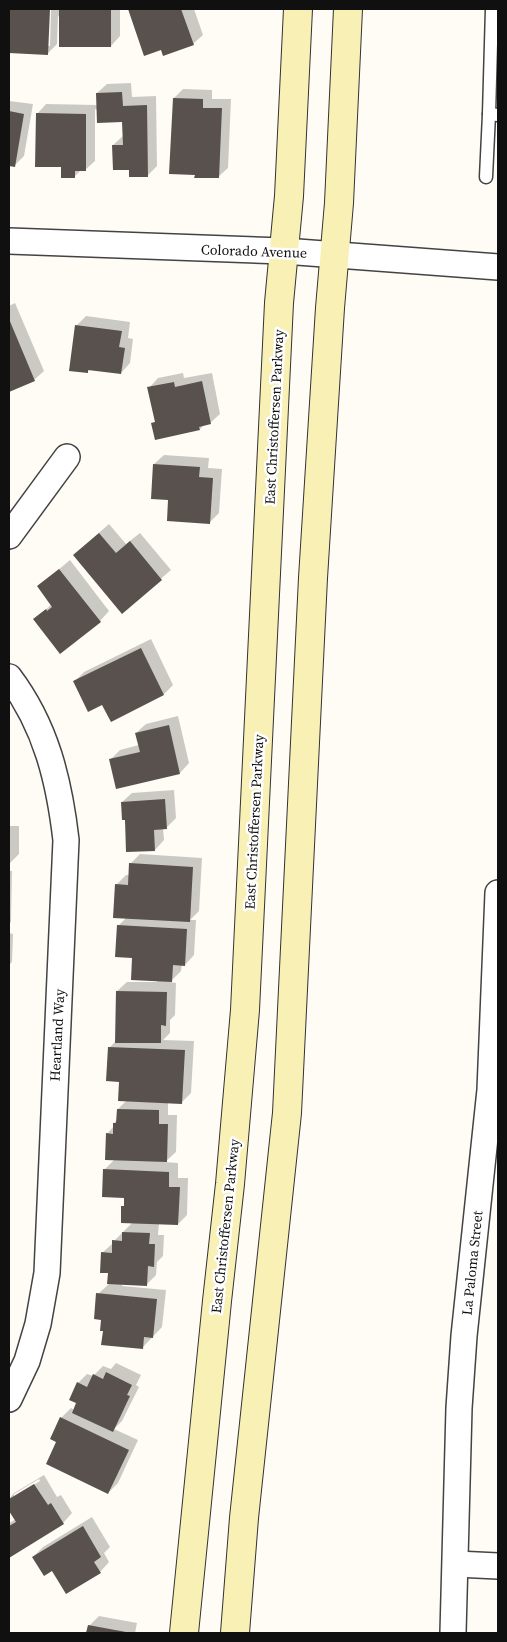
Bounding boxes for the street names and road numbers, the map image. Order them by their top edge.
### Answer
street label: Colorado Avenue [201,239,307,263]
street label: East Christoffersen Parkway [259,328,289,505]
street label: East Christoffersen Parkway [239,733,269,910]
street label: Heartland Way [45,987,69,1082]
street label: East Christoffersen Parkway [206,1137,244,1314]
street label: La Paloma Street [457,1209,487,1316]

